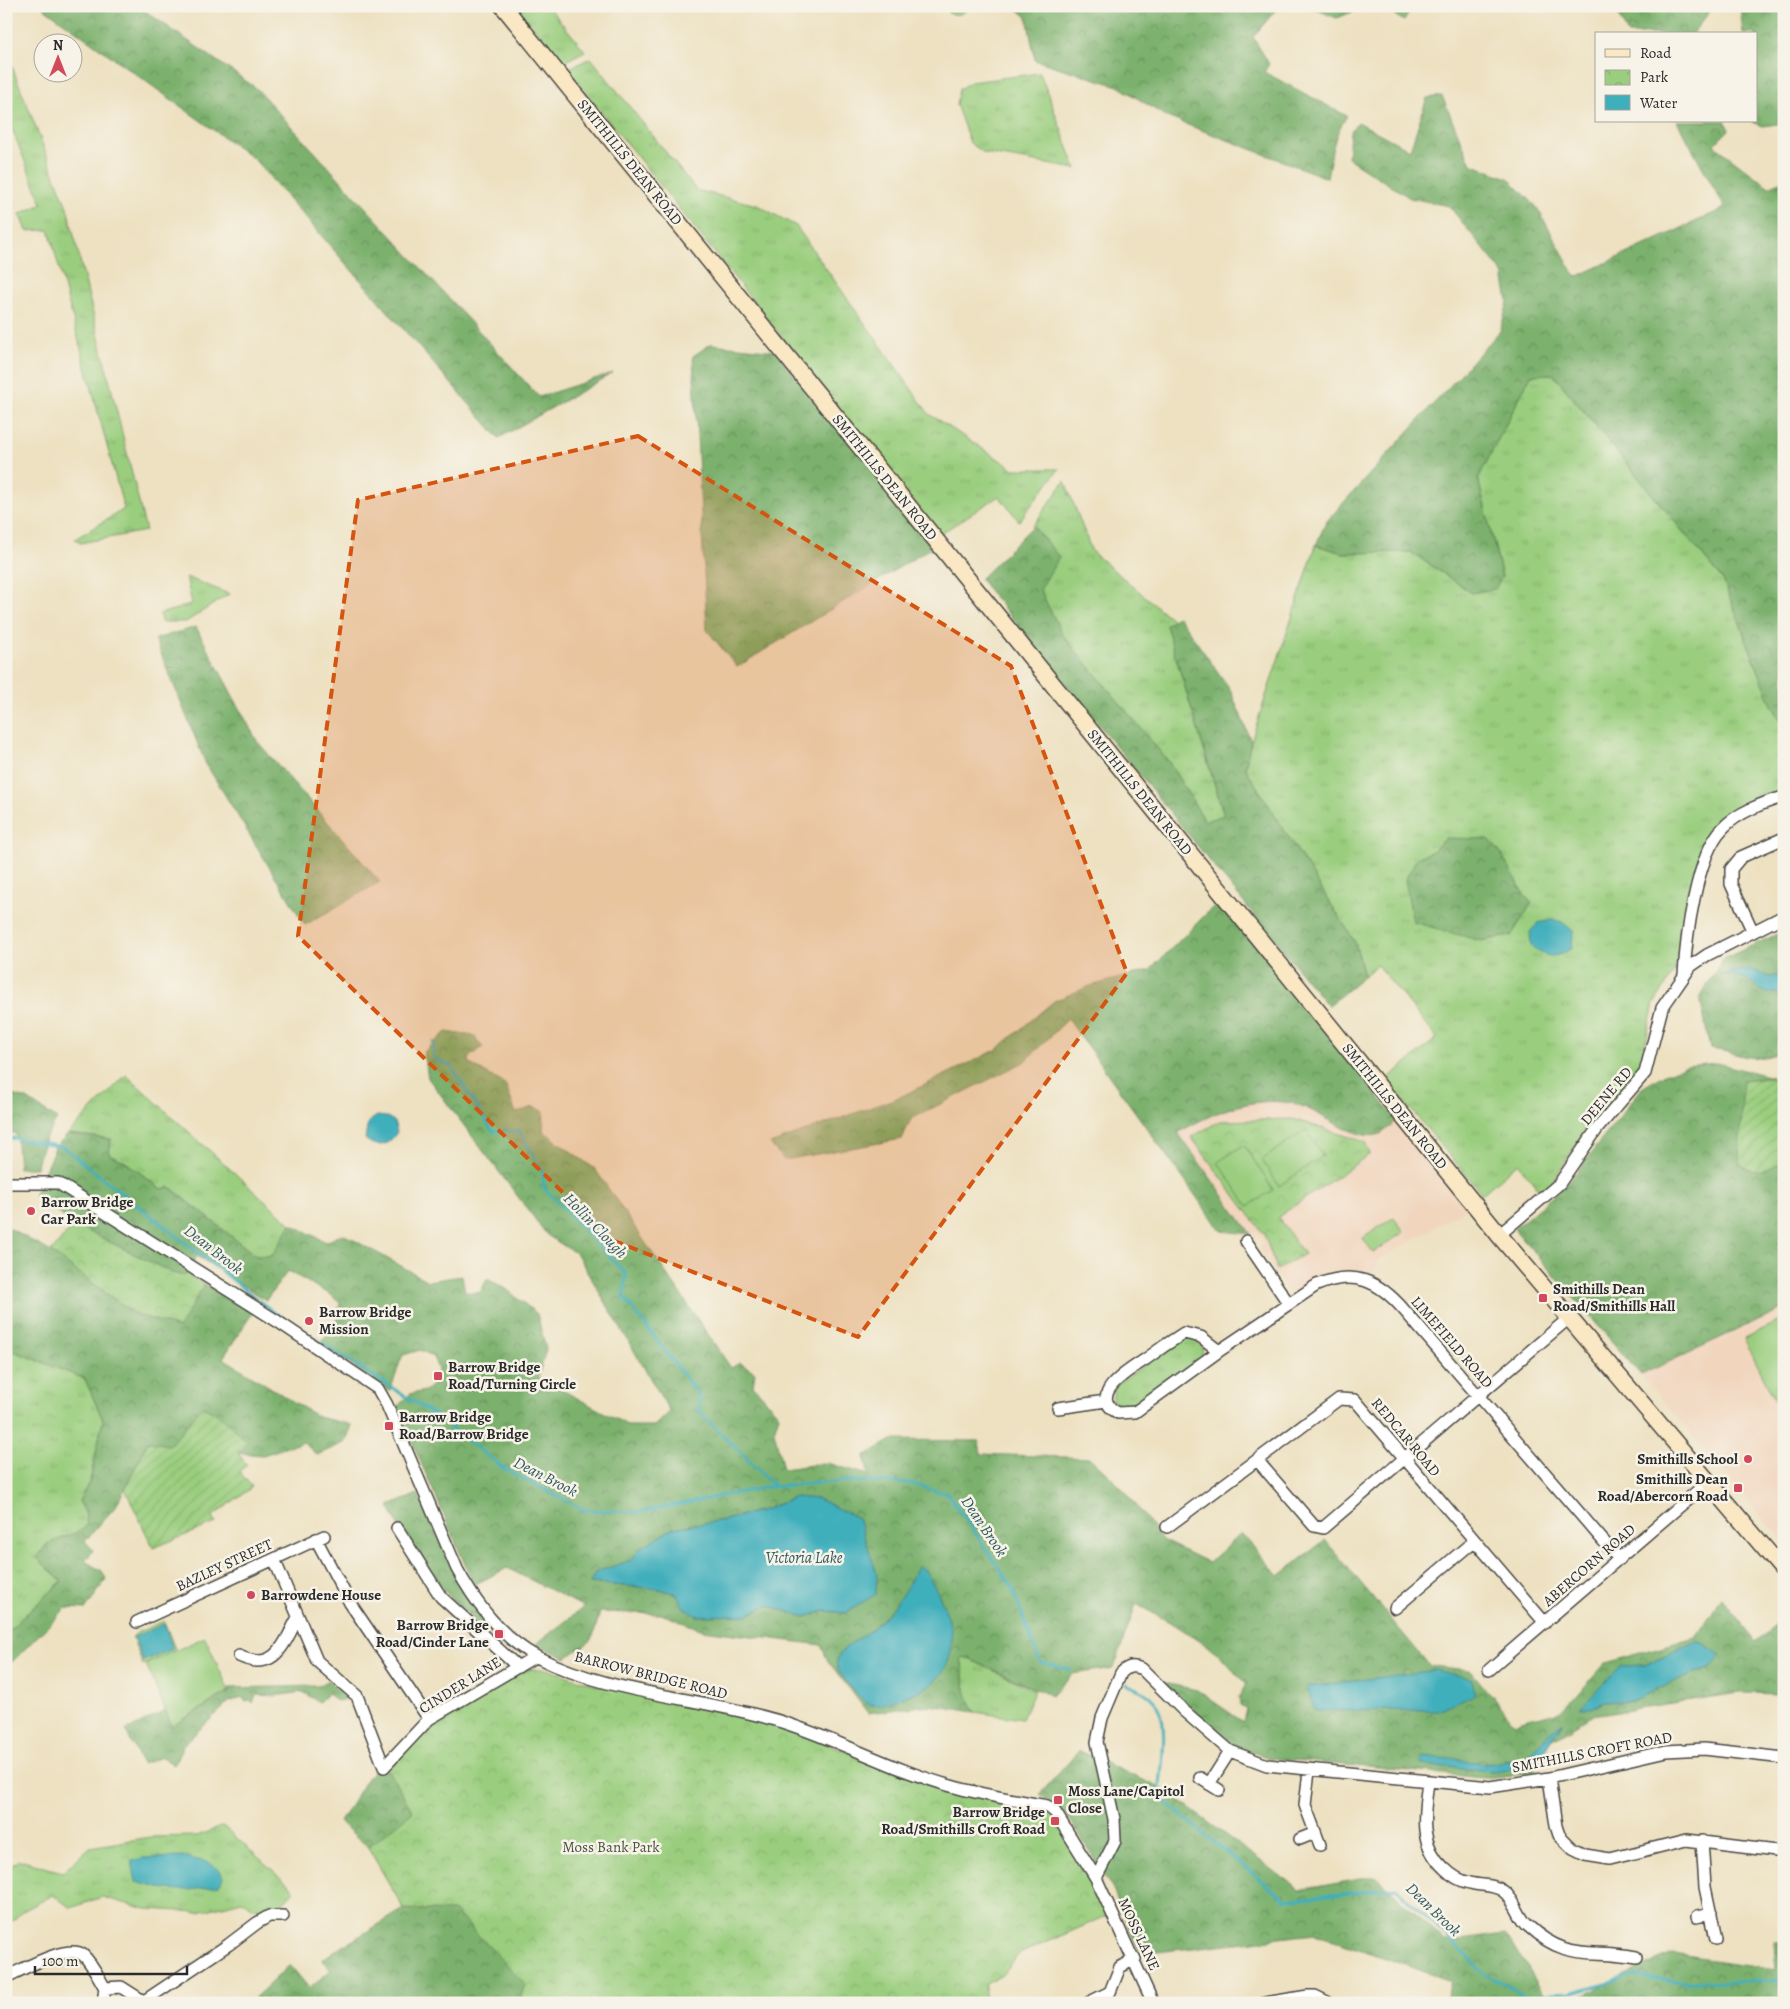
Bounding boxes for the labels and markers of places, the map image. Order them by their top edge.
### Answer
place label: Barrow Bridge Car Park [41,1192,134,1229]
marker: Barrow Bridge Car Park [25,1205,37,1217]
place label: Smithills Dean Road/Smithills Hall [1553,1279,1675,1316]
marker: Smithills Dean Road/Smithills Hall [1537,1292,1549,1304]
place label: Barrow Bridge Mission [319,1302,412,1339]
marker: Barrow Bridge Mission [303,1315,315,1327]
place label: Barrow Bridge Road/Turning Circle [448,1357,576,1394]
marker: Barrow Bridge Road/Turning Circle [432,1370,444,1382]
place label: Barrow Bridge Road/Barrow Bridge [399,1407,529,1444]
marker: Barrow Bridge Road/Barrow Bridge [383,1420,395,1432]
place label: Smithills School [1637,1449,1738,1469]
marker: Smithills School [1742,1453,1754,1465]
place label: Smithills Dean Road/Abercorn Road [1598,1469,1729,1506]
marker: Smithills Dean Road/Abercorn Road [1732,1482,1744,1494]
place label: Barrowdene House [261,1585,381,1605]
marker: Barrowdene House [245,1589,257,1601]
place label: Barrow Bridge Road/Cinder Lane [376,1615,489,1652]
marker: Barrow Bridge Road/Cinder Lane [493,1628,505,1640]
place label: Moss Lane/Capitol Close [1068,1781,1184,1818]
marker: Moss Lane/Capitol Close [1052,1794,1064,1806]
place label: Barrow Bridge Road/Smithills Croft Road [881,1802,1046,1839]
marker: Barrow Bridge Road/Smithills Croft Road [1049,1815,1061,1827]

